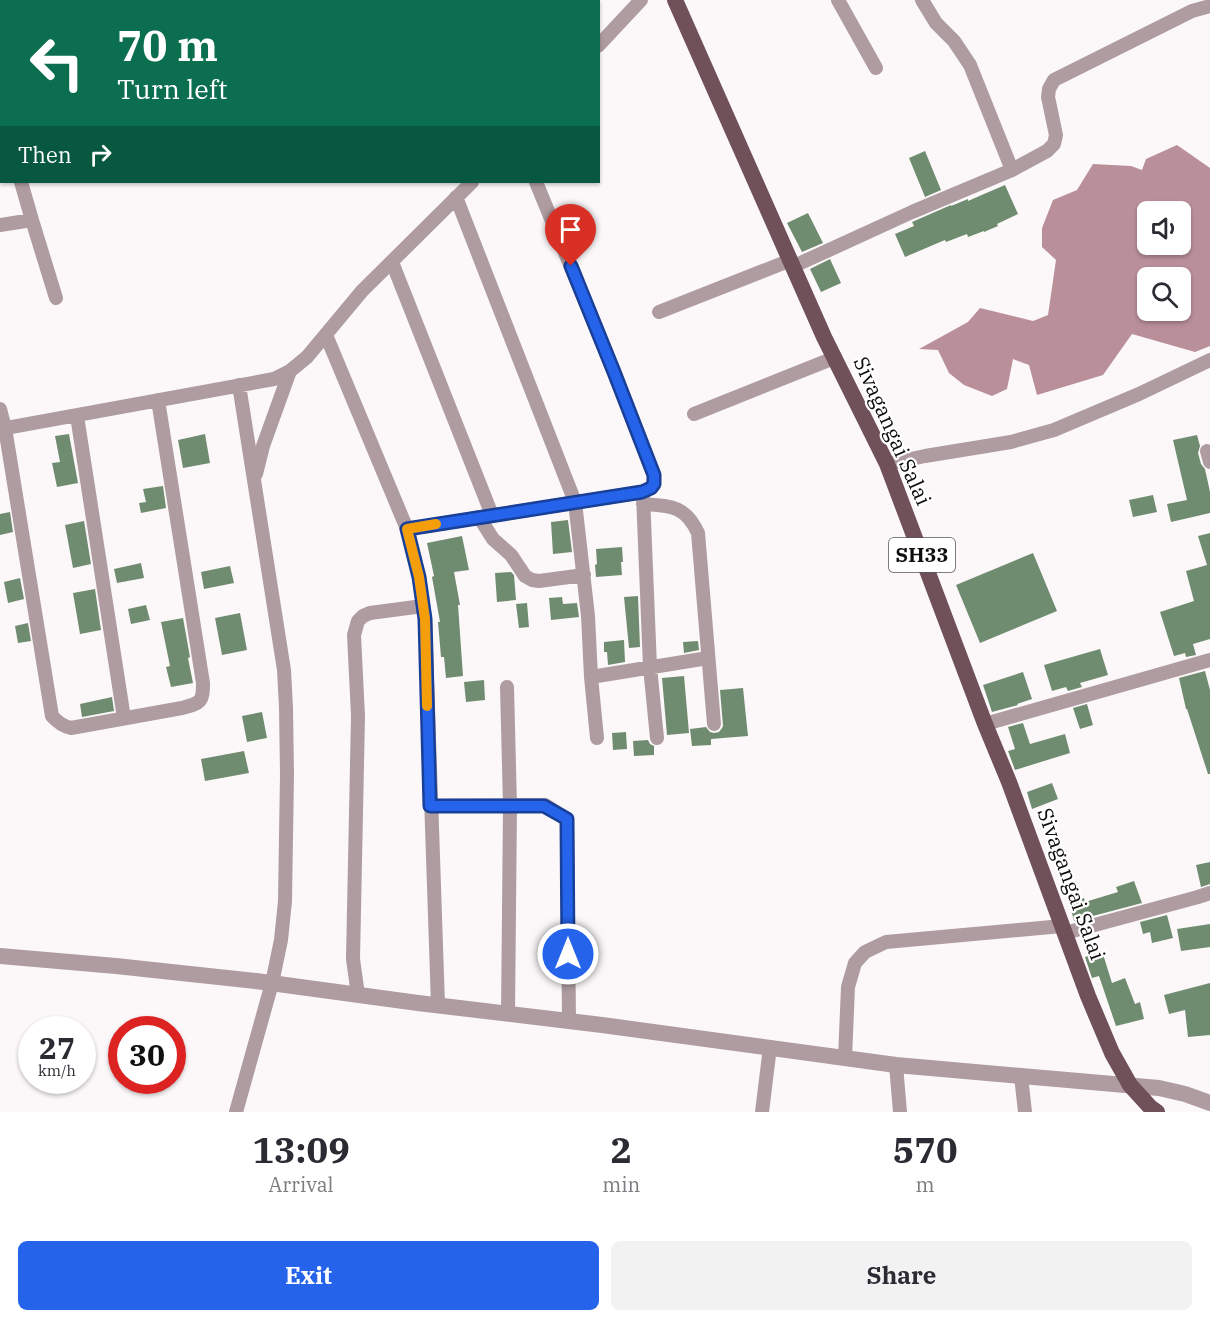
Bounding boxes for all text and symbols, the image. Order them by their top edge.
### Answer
text: 70 m [117,18,218,73]
icon: left [18,24,96,102]
text: Turn left [117,71,228,106]
icon: right [84,138,117,171]
text: Then [18,140,72,169]
map controls [1137,201,1191,321]
button: sound [1137,201,1191,255]
pin [545,204,596,266]
icon: arrive [554,213,587,246]
button: search [1137,267,1191,321]
street label: Sivagangai Salai [848,352,938,509]
road number: SH33 [889,538,955,572]
street label: Sivagangai Salai [1031,804,1112,964]
position arrow [536,922,600,986]
speed limit sign: 30 [108,1016,186,1094]
text: 27 [39,1028,75,1067]
text: km/h [38,1061,76,1080]
text: 13:09 [252,1126,350,1173]
text: 2 [610,1126,632,1173]
text: 570 [893,1126,958,1173]
text: Arrival [269,1171,334,1198]
text: min [602,1171,640,1198]
text: m [916,1171,935,1198]
button: Exit [18,1241,599,1310]
button: Share [611,1241,1192,1310]

